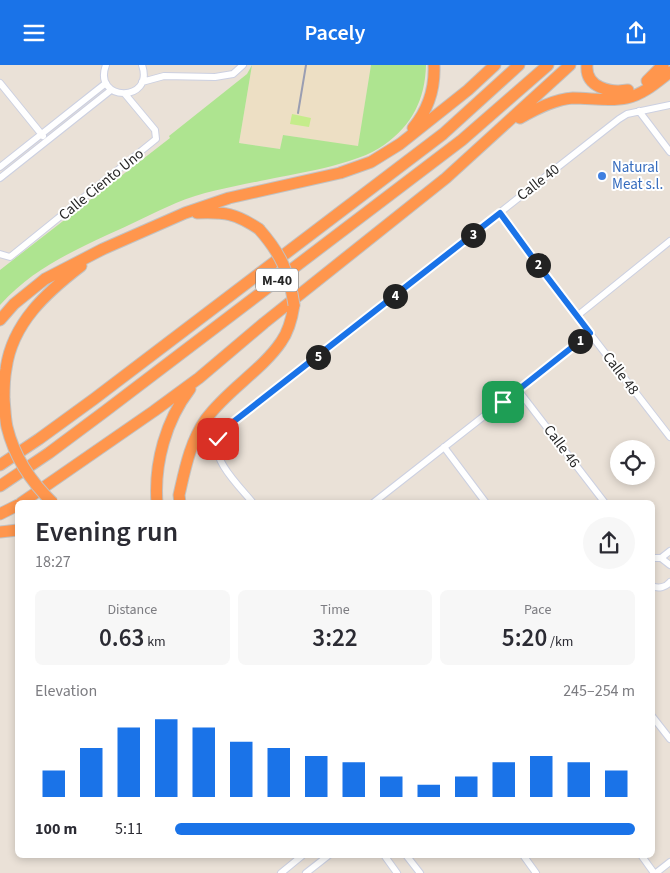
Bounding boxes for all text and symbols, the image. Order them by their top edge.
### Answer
text: Pacely [305,17,365,49]
icon: menu [20,19,48,47]
icon: share [622,19,650,47]
street label: Calle Ciento Uno [54,143,148,225]
place label: Natural Meat s.l. [612,157,663,195]
street label: Calle 40 [512,159,564,206]
marker: Natural Meat s.l. [596,170,608,182]
pin: 3 [460,223,486,247]
text: 3 [470,225,477,245]
pin: 2 [526,253,550,277]
text: 2 [535,255,542,275]
road number: M-40 [256,269,298,291]
pin: 4 [382,283,408,309]
text: 4 [392,286,399,306]
pin: 1 [568,329,592,353]
text: 1 [577,331,584,351]
pin: 5 [306,345,330,369]
text: 5 [315,347,322,367]
street label: Calle 48 [597,347,644,399]
pin [482,381,524,423]
icon: arrive [489,388,517,416]
pin [197,418,239,460]
street label: Calle 46 [538,420,585,472]
icon: check [204,425,232,453]
map controls [610,440,655,485]
button: locate [610,440,655,485]
text: Evening run [35,512,178,552]
button: share [583,517,635,569]
text: 18:27 [35,551,71,573]
text: Distance [107,600,157,620]
text: Time [320,600,350,620]
text: Pace [524,600,551,620]
text: 0.63 [99,620,144,656]
text: 3:22 [312,620,358,656]
text: 5:20 [502,620,547,656]
text: km [144,632,166,652]
text: /km [547,632,573,652]
text: Elevation [35,680,97,702]
text: 245–254 m [563,680,635,702]
text: 100 m [35,818,77,840]
text: 5:11 [115,818,143,840]

